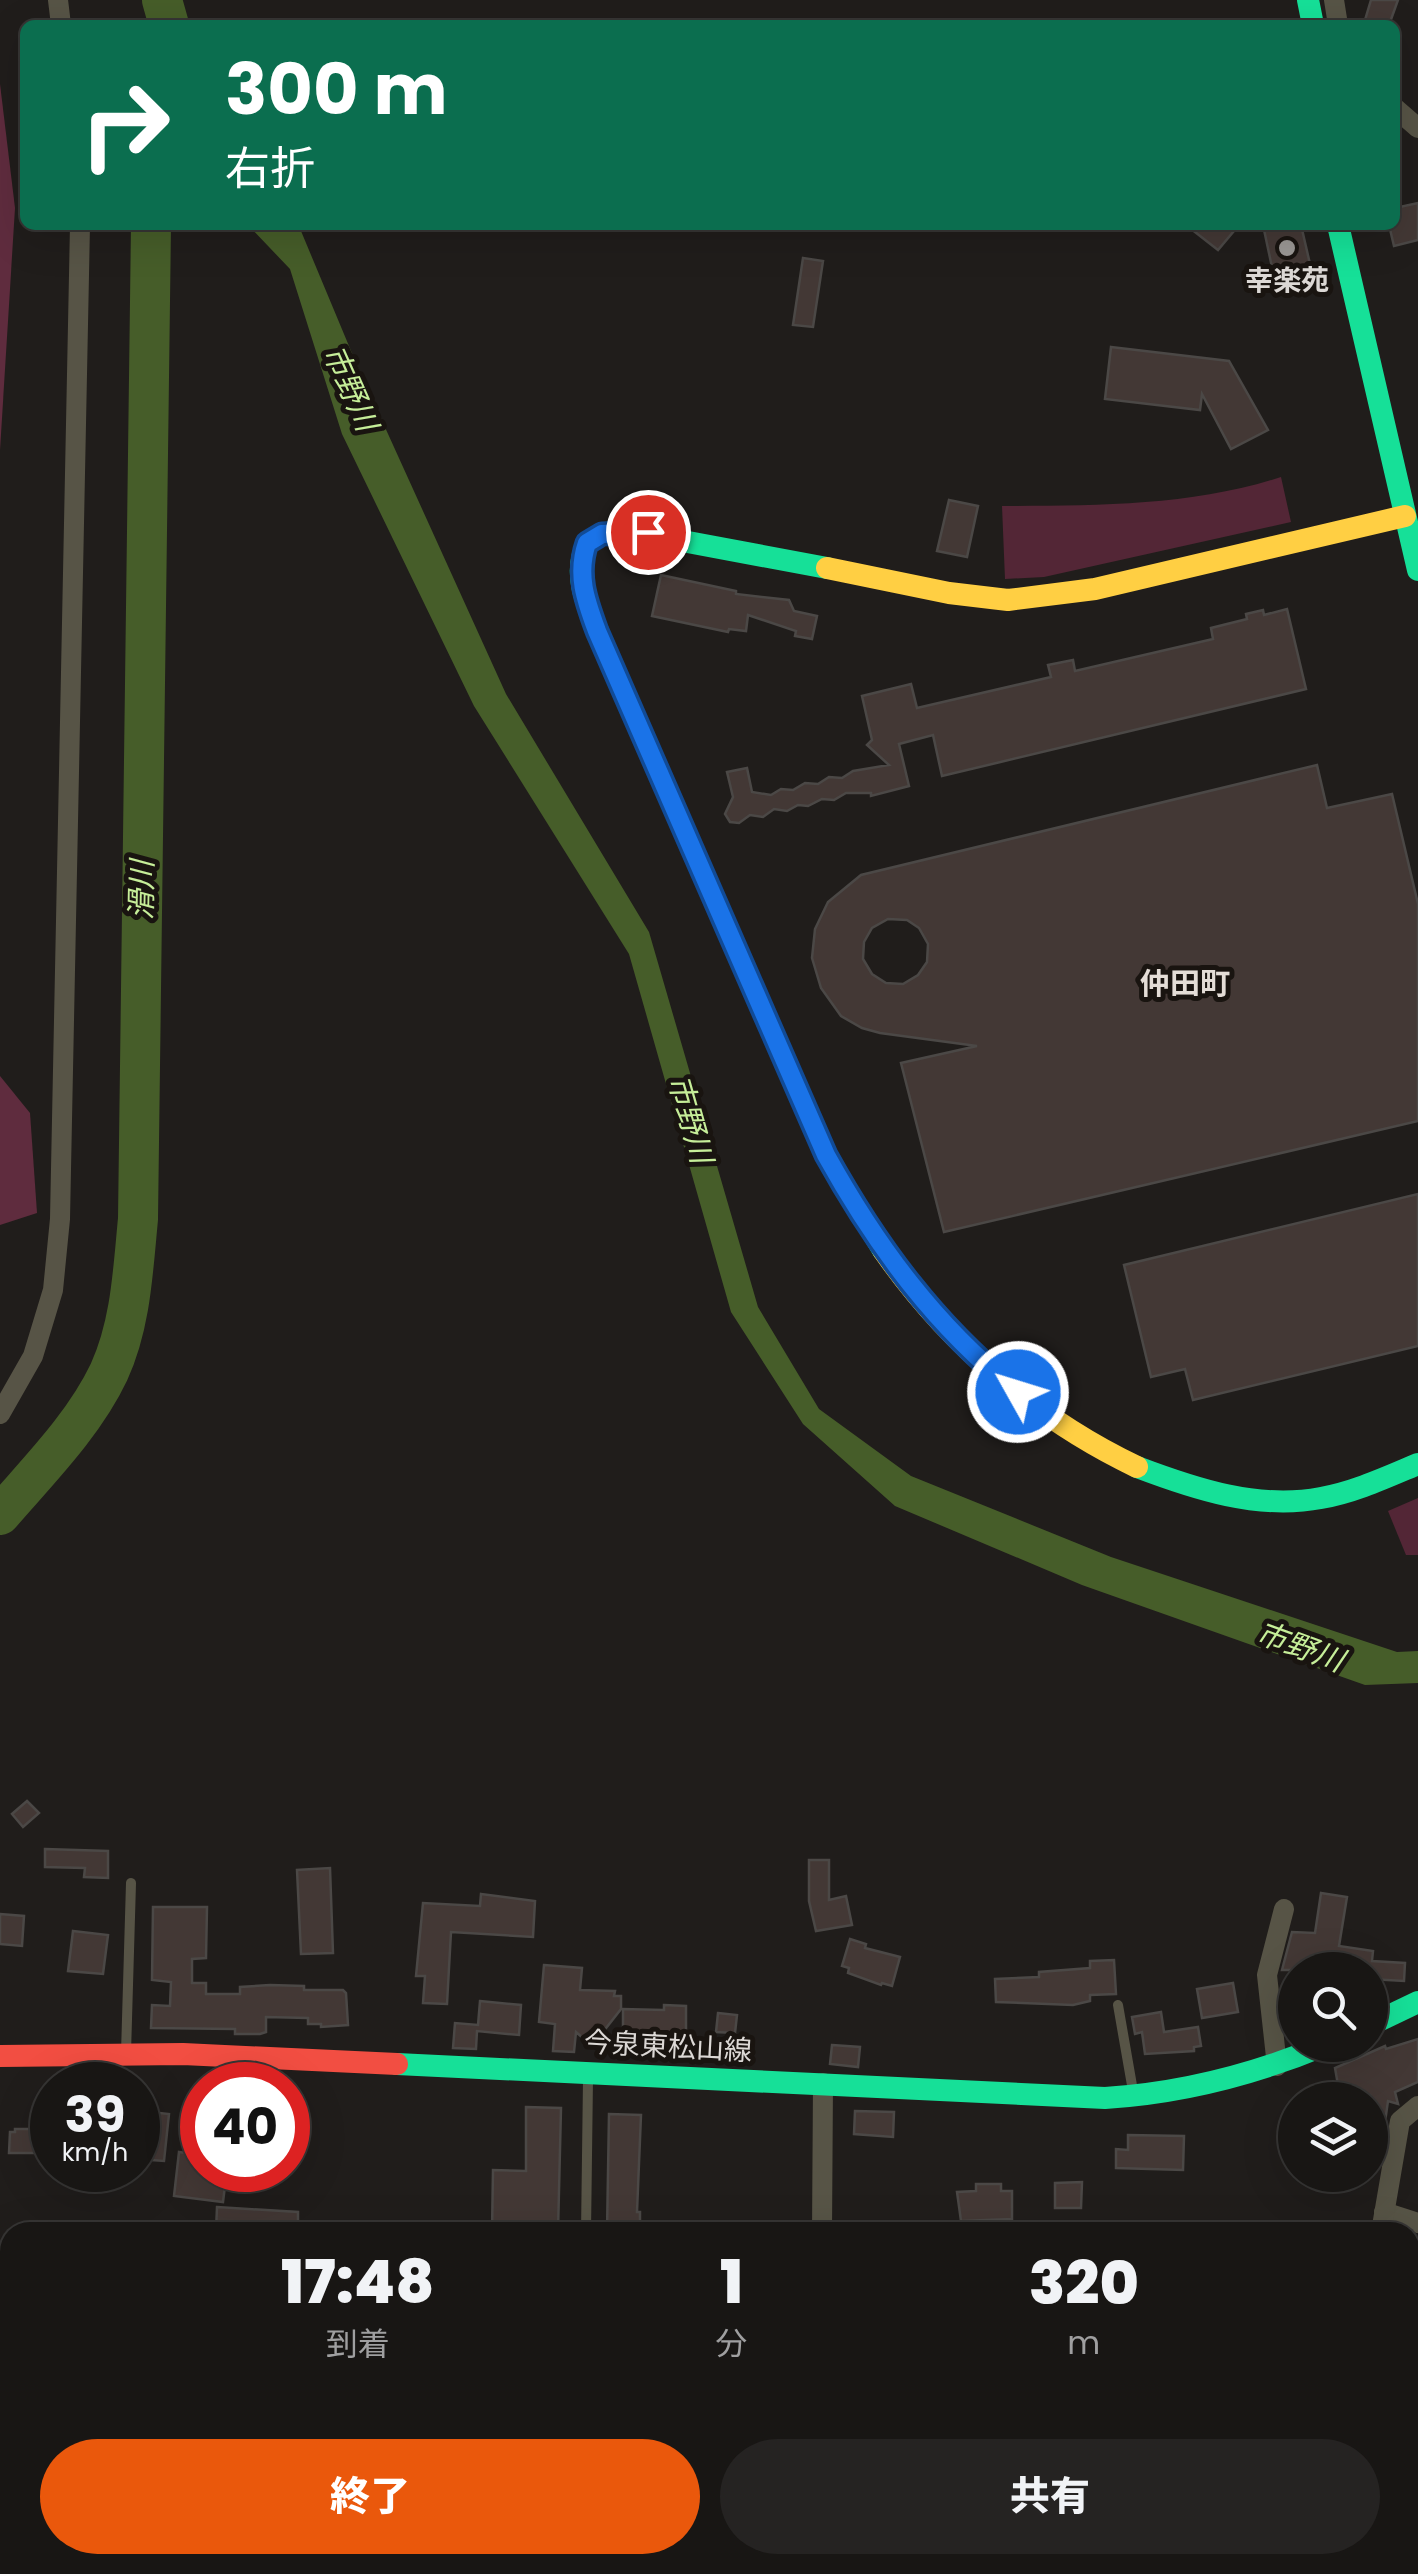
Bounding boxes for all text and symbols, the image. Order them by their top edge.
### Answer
text: 300 m [225,40,448,139]
icon: right [60,60,190,190]
text: 右折 [225,137,315,200]
marker: 幸楽苑 [1276,237,1298,259]
place label: 幸楽苑 [1245,261,1329,300]
water label: 市野川 [313,338,390,440]
pin [606,490,691,575]
icon: arrive [621,505,676,560]
water label: 滑川 [119,857,164,920]
district label: 仲田町 [1140,962,1230,1005]
water label: 市野川 [657,1070,724,1171]
position arrow [966,1340,1070,1444]
water label: 市野川 [1251,1611,1353,1683]
map controls [1278,1952,1388,2192]
button: search [1278,1952,1388,2062]
street label: 今泉東松山線 [583,2023,753,2070]
speed limit sign: 40 [180,2062,310,2192]
text: 39 [65,2079,126,2150]
button: layers [1278,2082,1388,2192]
text: km/h [62,2135,128,2170]
text: 17:48 [281,2240,434,2324]
text: 1 [720,2240,743,2324]
text: 320 [1029,2241,1139,2325]
text: m [1067,2320,1100,2365]
text: 到着 [326,2321,390,2366]
text: 分 [716,2321,748,2366]
button: 終了 [40,2439,700,2554]
button: 共有 [720,2439,1380,2554]

